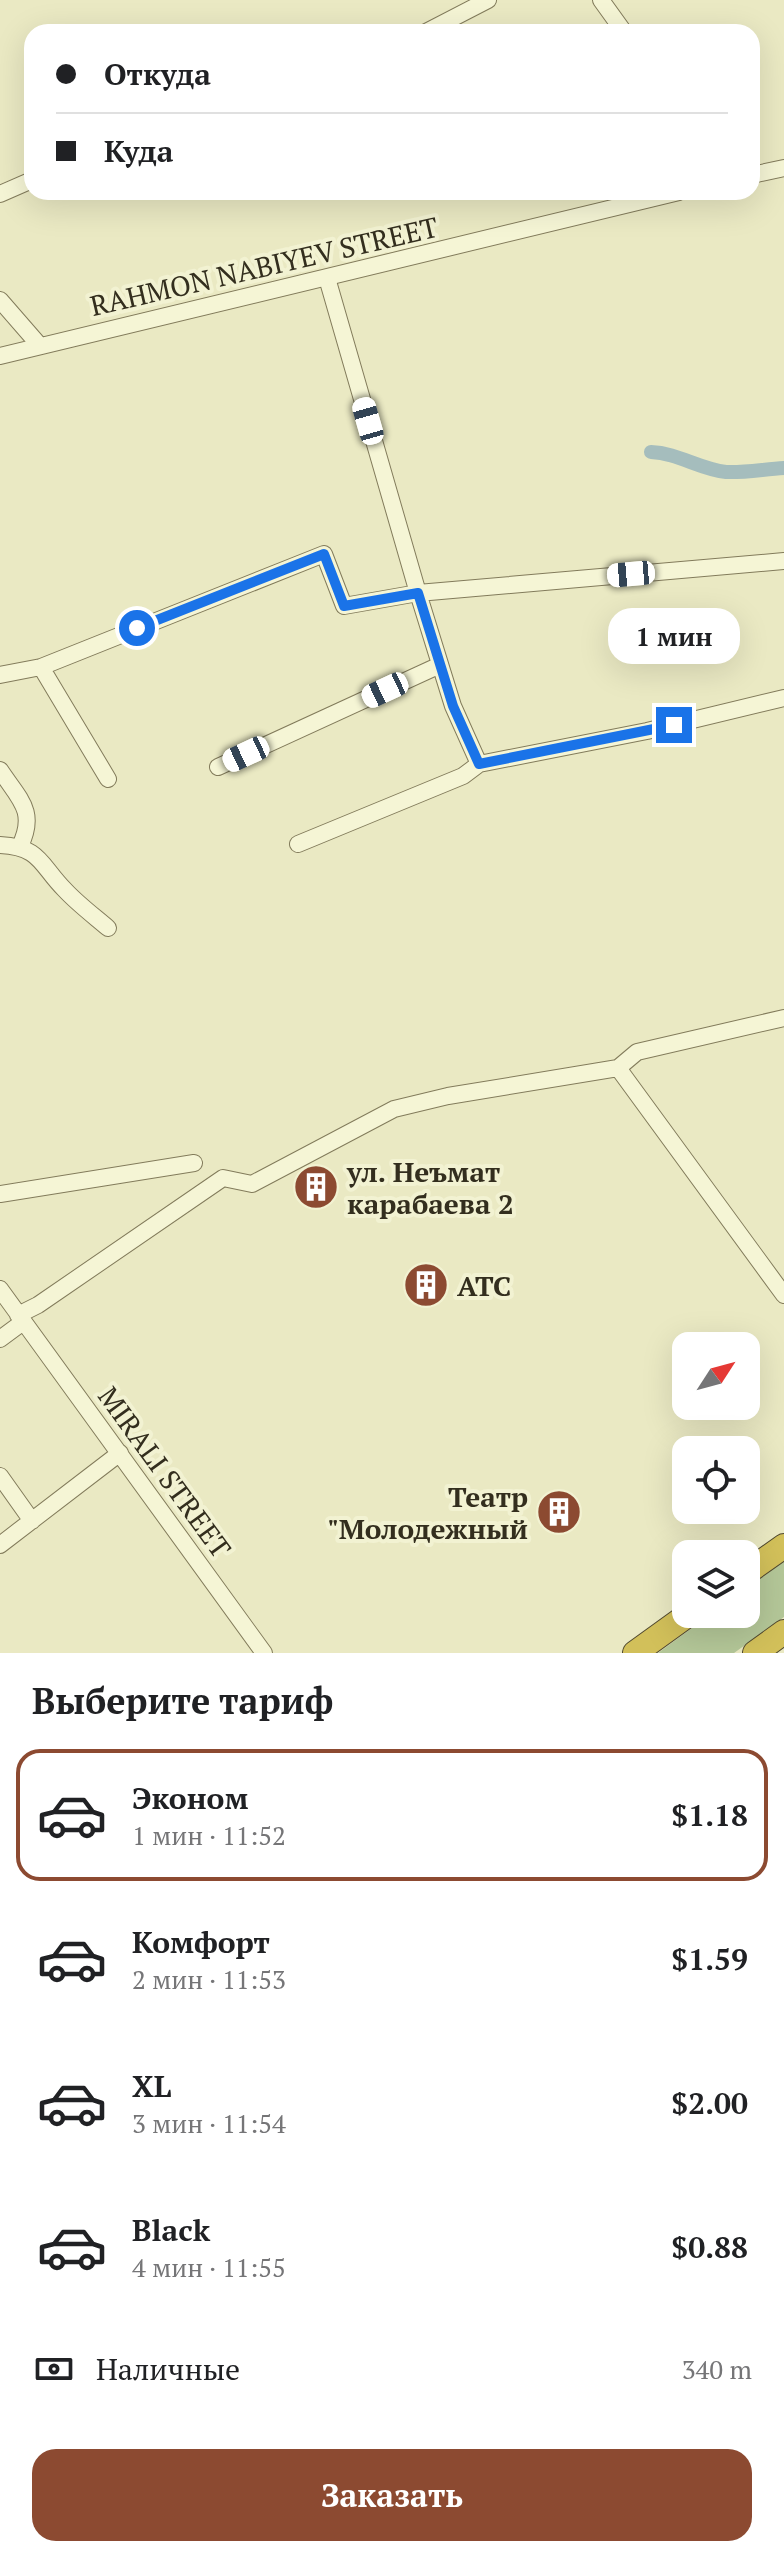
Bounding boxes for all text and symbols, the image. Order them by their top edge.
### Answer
text: Откуда [104,54,211,94]
text: Куда [104,131,173,171]
street label: RAHMON NABIYEV STREET [86,208,442,324]
car [350,395,386,447]
car [606,560,656,588]
callout: 1 мин [608,609,740,665]
route start [119,610,155,646]
text: 1 мин [635,619,713,653]
car [358,669,412,711]
route end [656,707,692,743]
car [219,733,273,775]
place label: ул. Неъмат карабаева 2 [346,1153,514,1222]
building icon: ул. Неъмат карабаева 2 [292,1163,340,1211]
building icon: АТС [402,1261,450,1309]
place label: АТС [457,1267,511,1304]
north arrow [672,1332,760,1420]
map controls [672,1332,760,1628]
street label: MIRALI STREET [90,1379,240,1565]
button: locate [672,1436,760,1524]
place label: Театр "Молодежный [327,1478,528,1547]
building icon: Театр "Молодежный [535,1488,583,1536]
button: layers [672,1540,760,1628]
text: Выберите тариф [32,1677,333,1724]
text: Эконом [132,1778,248,1818]
icon: car [36,1779,108,1851]
text: $1.18 [671,1795,748,1835]
text: 1 мин · 11:52 [132,1818,286,1852]
text: Комфорт [132,1922,270,1962]
icon: car [36,1923,108,1995]
text: $1.59 [671,1939,748,1979]
text: 2 мин · 11:53 [132,1962,286,1996]
text: XL [132,2066,171,2106]
icon: car [36,2067,108,2139]
text: $2.00 [671,2083,748,2123]
text: 3 мин · 11:54 [132,2106,286,2140]
text: Black [132,2210,210,2250]
icon: car [36,2211,108,2283]
text: $0.88 [671,2227,748,2267]
text: 4 мин · 11:55 [132,2250,286,2284]
icon: cash [32,2347,76,2391]
text: Наличные [96,2349,240,2389]
text: 340 m [682,2352,752,2386]
button: Заказать [32,2449,752,2541]

